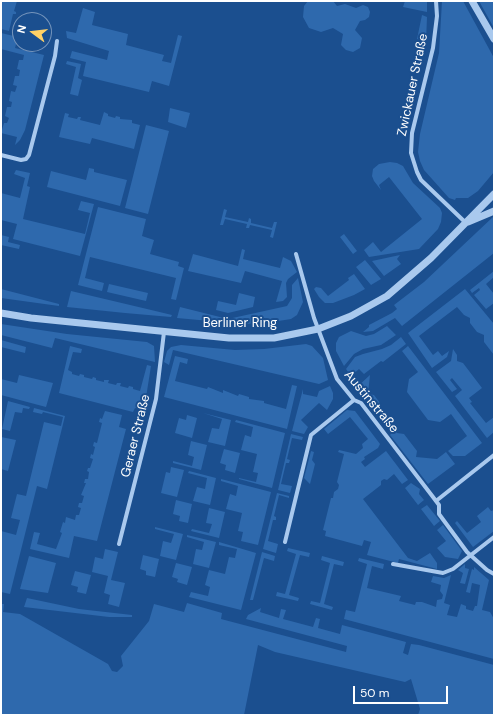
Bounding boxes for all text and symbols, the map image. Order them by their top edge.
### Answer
north arrow [12,12,52,52]
text: N [14,23,29,35]
street label: Zwickauer Straße [395,32,431,138]
street label: Berliner Ring [203,316,277,332]
street label: Austinstraße [340,368,402,436]
street label: Geraer Straße [118,393,154,479]
scale bar [355,678,450,704]
text: 50 m [360,685,389,701]

